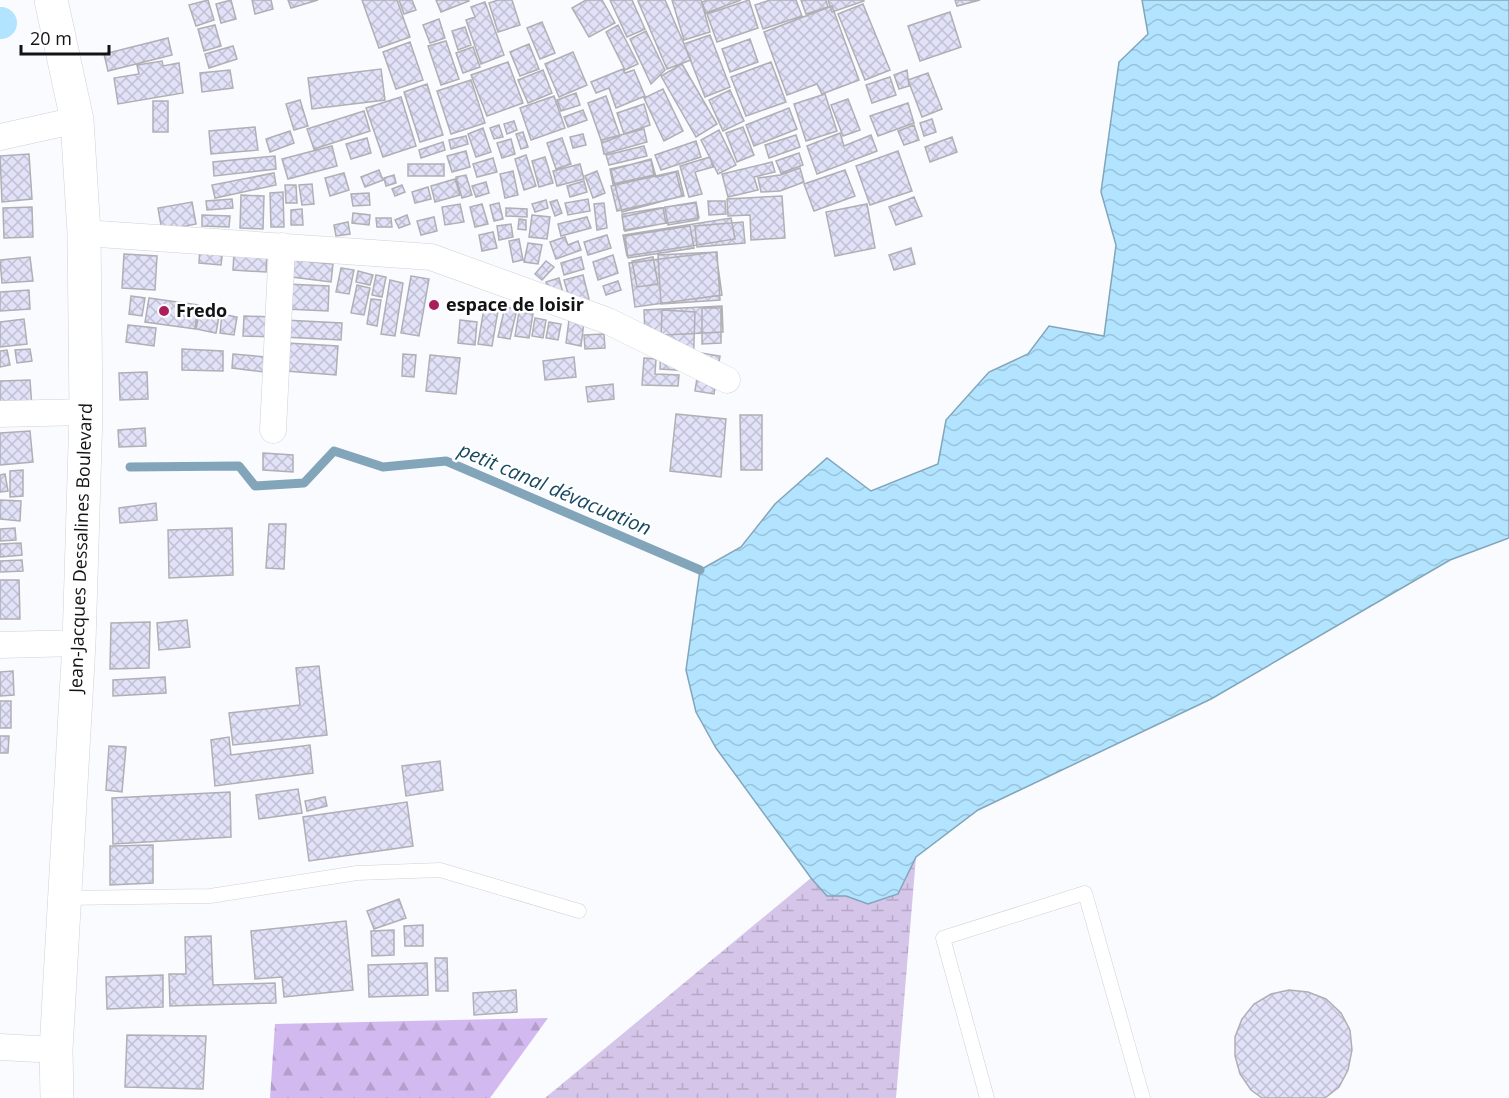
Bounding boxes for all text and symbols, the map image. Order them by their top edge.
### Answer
scale bar [21,18,110,56]
text: 20 m [30,26,72,50]
place label: espace de loisir [446,292,584,316]
place label: Fredo [176,298,227,322]
marker: espace de loisir [427,298,441,312]
marker: Fredo [157,304,171,318]
street label: Jean-Jacques Dessalines Boulevard [63,403,97,695]
water label: petit canal dévacuation [454,435,656,541]

